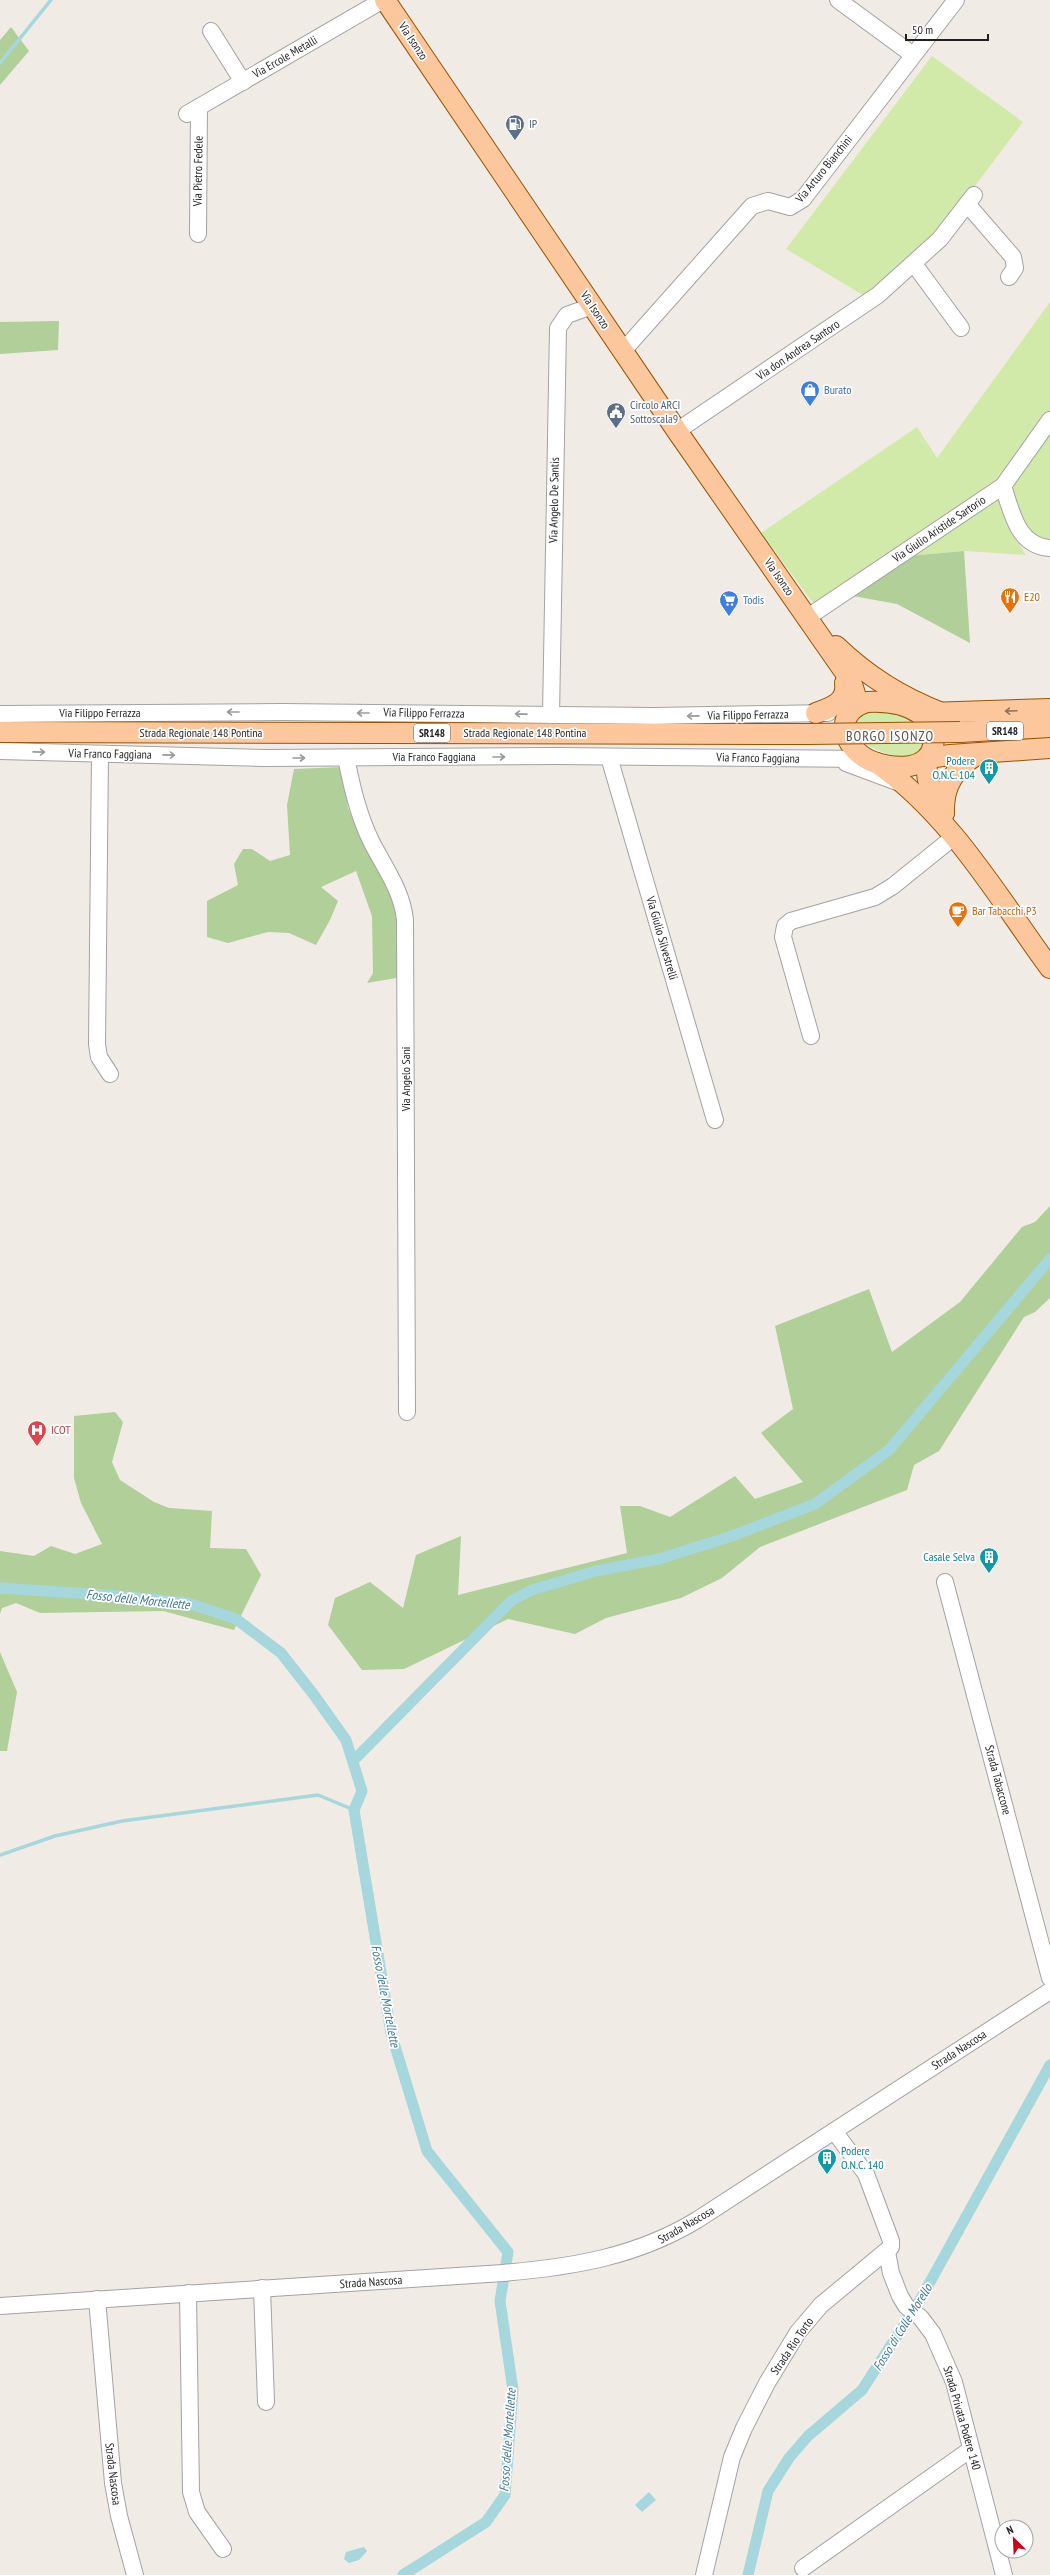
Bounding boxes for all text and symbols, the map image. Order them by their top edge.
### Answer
scale bar [906,16,988,42]
street label: Via Isonzo [395,18,431,62]
text: 50 m [912,22,933,37]
street label: Via Ercole Metalli [249,32,320,82]
fuel station icon: IP [504,113,526,141]
place label: IP [529,116,538,131]
street label: Via Arturo Bianchini [791,132,855,206]
street label: Via Pietro Fedele [189,136,206,207]
street label: Via Isonzo [577,287,613,331]
street label: Via don Andrea Santoro [752,316,842,384]
shop icon: Burato [799,379,821,407]
place label: Burato [824,382,851,397]
place label: Circolo ARCI Sottoscala9 [630,397,680,426]
public building icon: Circolo ARCI Sottoscala9 [605,401,627,429]
street label: Via Angelo De Santis [545,457,562,544]
street label: Via Giulio Aristide Sartorio [888,492,988,566]
street label: Via Isonzo [761,554,798,598]
restaurant icon: E20 [999,586,1021,614]
supermarket icon: Todis [718,589,740,617]
place label: E20 [1024,589,1040,604]
place label: Todis [743,592,764,607]
street label: Via Filippo Ferrazza [382,704,465,721]
street label: Via Filippo Ferrazza [58,705,141,720]
street label: Via Filippo Ferrazza [706,706,789,723]
one-way arrow [227,708,240,716]
one-way arrow [1005,708,1018,715]
one-way arrow [357,709,370,717]
one-way arrow [515,711,528,718]
one-way arrow [687,712,700,720]
road number: SR148 [987,722,1023,740]
road number: SR148 [414,724,450,742]
street label: Strada Regionale 148 Pontina [140,725,263,740]
street label: Strada Regionale 148 Pontina [464,725,587,740]
district label: BORGO ISONZO [846,727,934,745]
street label: Via Franco Faggiana [67,745,152,762]
one-way arrow [32,748,45,756]
street label: Via Franco Faggiana [391,749,476,764]
street label: Via Franco Faggiana [715,749,800,766]
one-way arrow [162,752,175,759]
one-way arrow [492,753,505,761]
place label: Podere O.N.C. 104 [932,753,976,782]
one-way arrow [292,754,305,762]
building icon: Podere O.N.C. 104 [978,757,1000,785]
street label: Via Giulio Silvestrelli [643,893,682,981]
cafe icon: Bar Tabacchi P3 [947,900,969,928]
place label: Bar Tabacchi P3 [972,903,1037,918]
street label: Via Angelo Sani [398,1047,413,1112]
hospital icon: ICOT [26,1419,48,1447]
place label: ICOT [51,1422,71,1437]
building icon: Casale Selva [978,1546,1000,1574]
place label: Casale Selva [923,1549,975,1564]
water label: Fosso delle Mortellette [85,1586,192,1614]
street label: Strada Tabaccone [982,1743,1015,1816]
water label: Fosso delle Mortellette [367,1944,404,2050]
street label: Strada Nascosa [928,2026,989,2073]
place label: Podere O.N.C. 140 [841,2143,884,2172]
building icon: Podere O.N.C. 140 [816,2147,838,2175]
street label: Strada Nascosa [655,2202,717,2247]
street label: Strada Nascosa [339,2272,403,2291]
water label: Fosso di Colle Morello [869,2280,937,2374]
street label: Strada Rio Torto [767,2314,816,2377]
street label: Strada Privata Podere 140 [940,2364,985,2472]
water label: Fosso delle Mortellette [495,2386,520,2492]
street label: Strada Nascosa [102,2442,125,2506]
north arrow [994,2519,1034,2559]
text: N [1004,2522,1016,2537]

